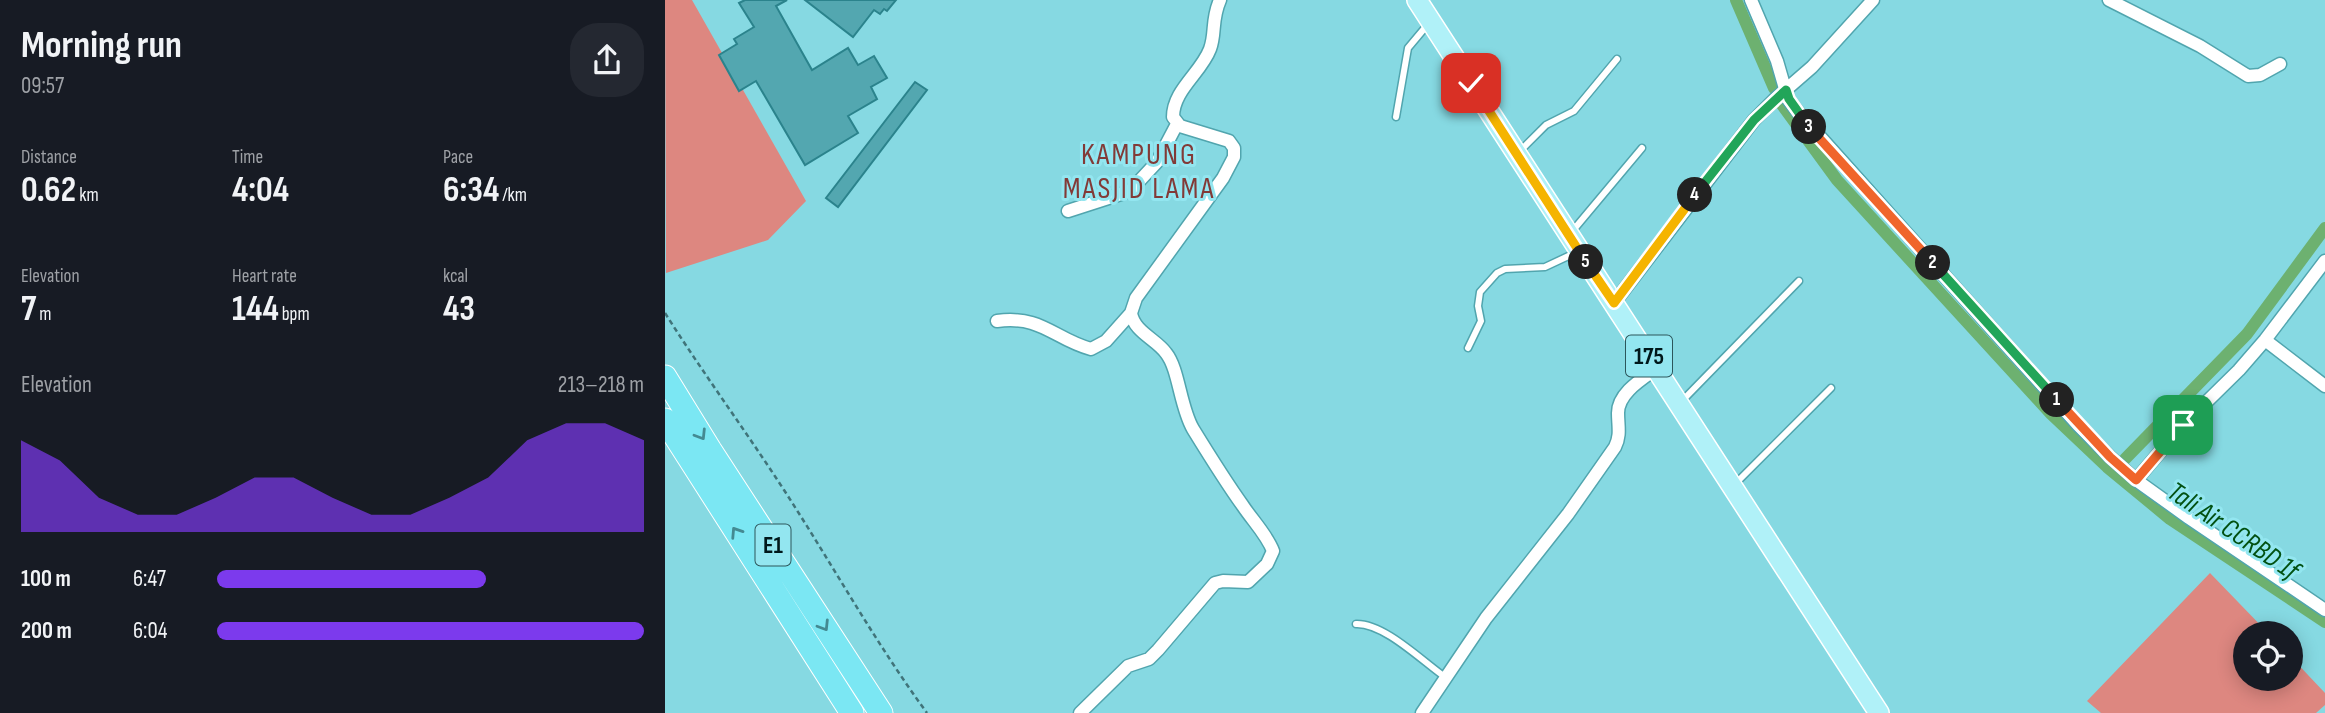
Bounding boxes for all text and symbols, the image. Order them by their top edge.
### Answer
text: Morning run [21,23,182,68]
button: share [570,23,644,97]
pin [1441,53,1501,113]
icon: check [1452,64,1490,102]
text: 09:57 [21,72,64,100]
pin: 3 [1791,110,1827,144]
text: 3 [1804,115,1813,138]
district label: KAMPUNG MASJID LAMA [1063,137,1215,207]
text: Distance [21,146,77,169]
text: Time [232,146,263,169]
text: Pace [443,146,473,169]
text: 0.62 [21,169,76,212]
text: 4:04 [232,169,289,212]
text: 6:34 [443,169,499,212]
pin: 4 [1677,178,1713,212]
text: 4 [1690,183,1699,206]
text: km [76,184,99,207]
text: /km [499,184,527,207]
pin: 5 [1569,244,1604,280]
pin: 2 [1915,246,1951,280]
text: 5 [1581,250,1590,273]
text: 2 [1928,251,1937,274]
text: Elevation [21,265,80,288]
text: Heart rate [232,265,297,288]
text: kcal [443,265,468,288]
text: 7 [21,288,36,331]
text: 144 [232,288,279,331]
text: 43 [443,288,475,331]
text: m [36,303,52,326]
text: bpm [279,303,310,326]
road number: 175 [1626,335,1672,376]
text: Elevation [21,371,92,399]
text: 213–218 m [558,371,644,399]
pin: 1 [2039,382,2075,418]
text: 1 [2053,388,2060,411]
pin [2153,395,2213,455]
icon: arrive [2164,406,2202,444]
one-way arrow [692,428,705,441]
water label: Tali Air CCRBD 1f [2161,475,2308,589]
road number: E1 [755,524,791,566]
one-way arrow [732,526,745,539]
text: 100 m [21,565,71,593]
text: 6:47 [133,565,166,593]
text: 200 m [21,617,72,645]
text: 6:04 [133,617,167,645]
one-way arrow [815,619,828,632]
map controls [2233,621,2303,691]
button: locate [2233,621,2303,691]

